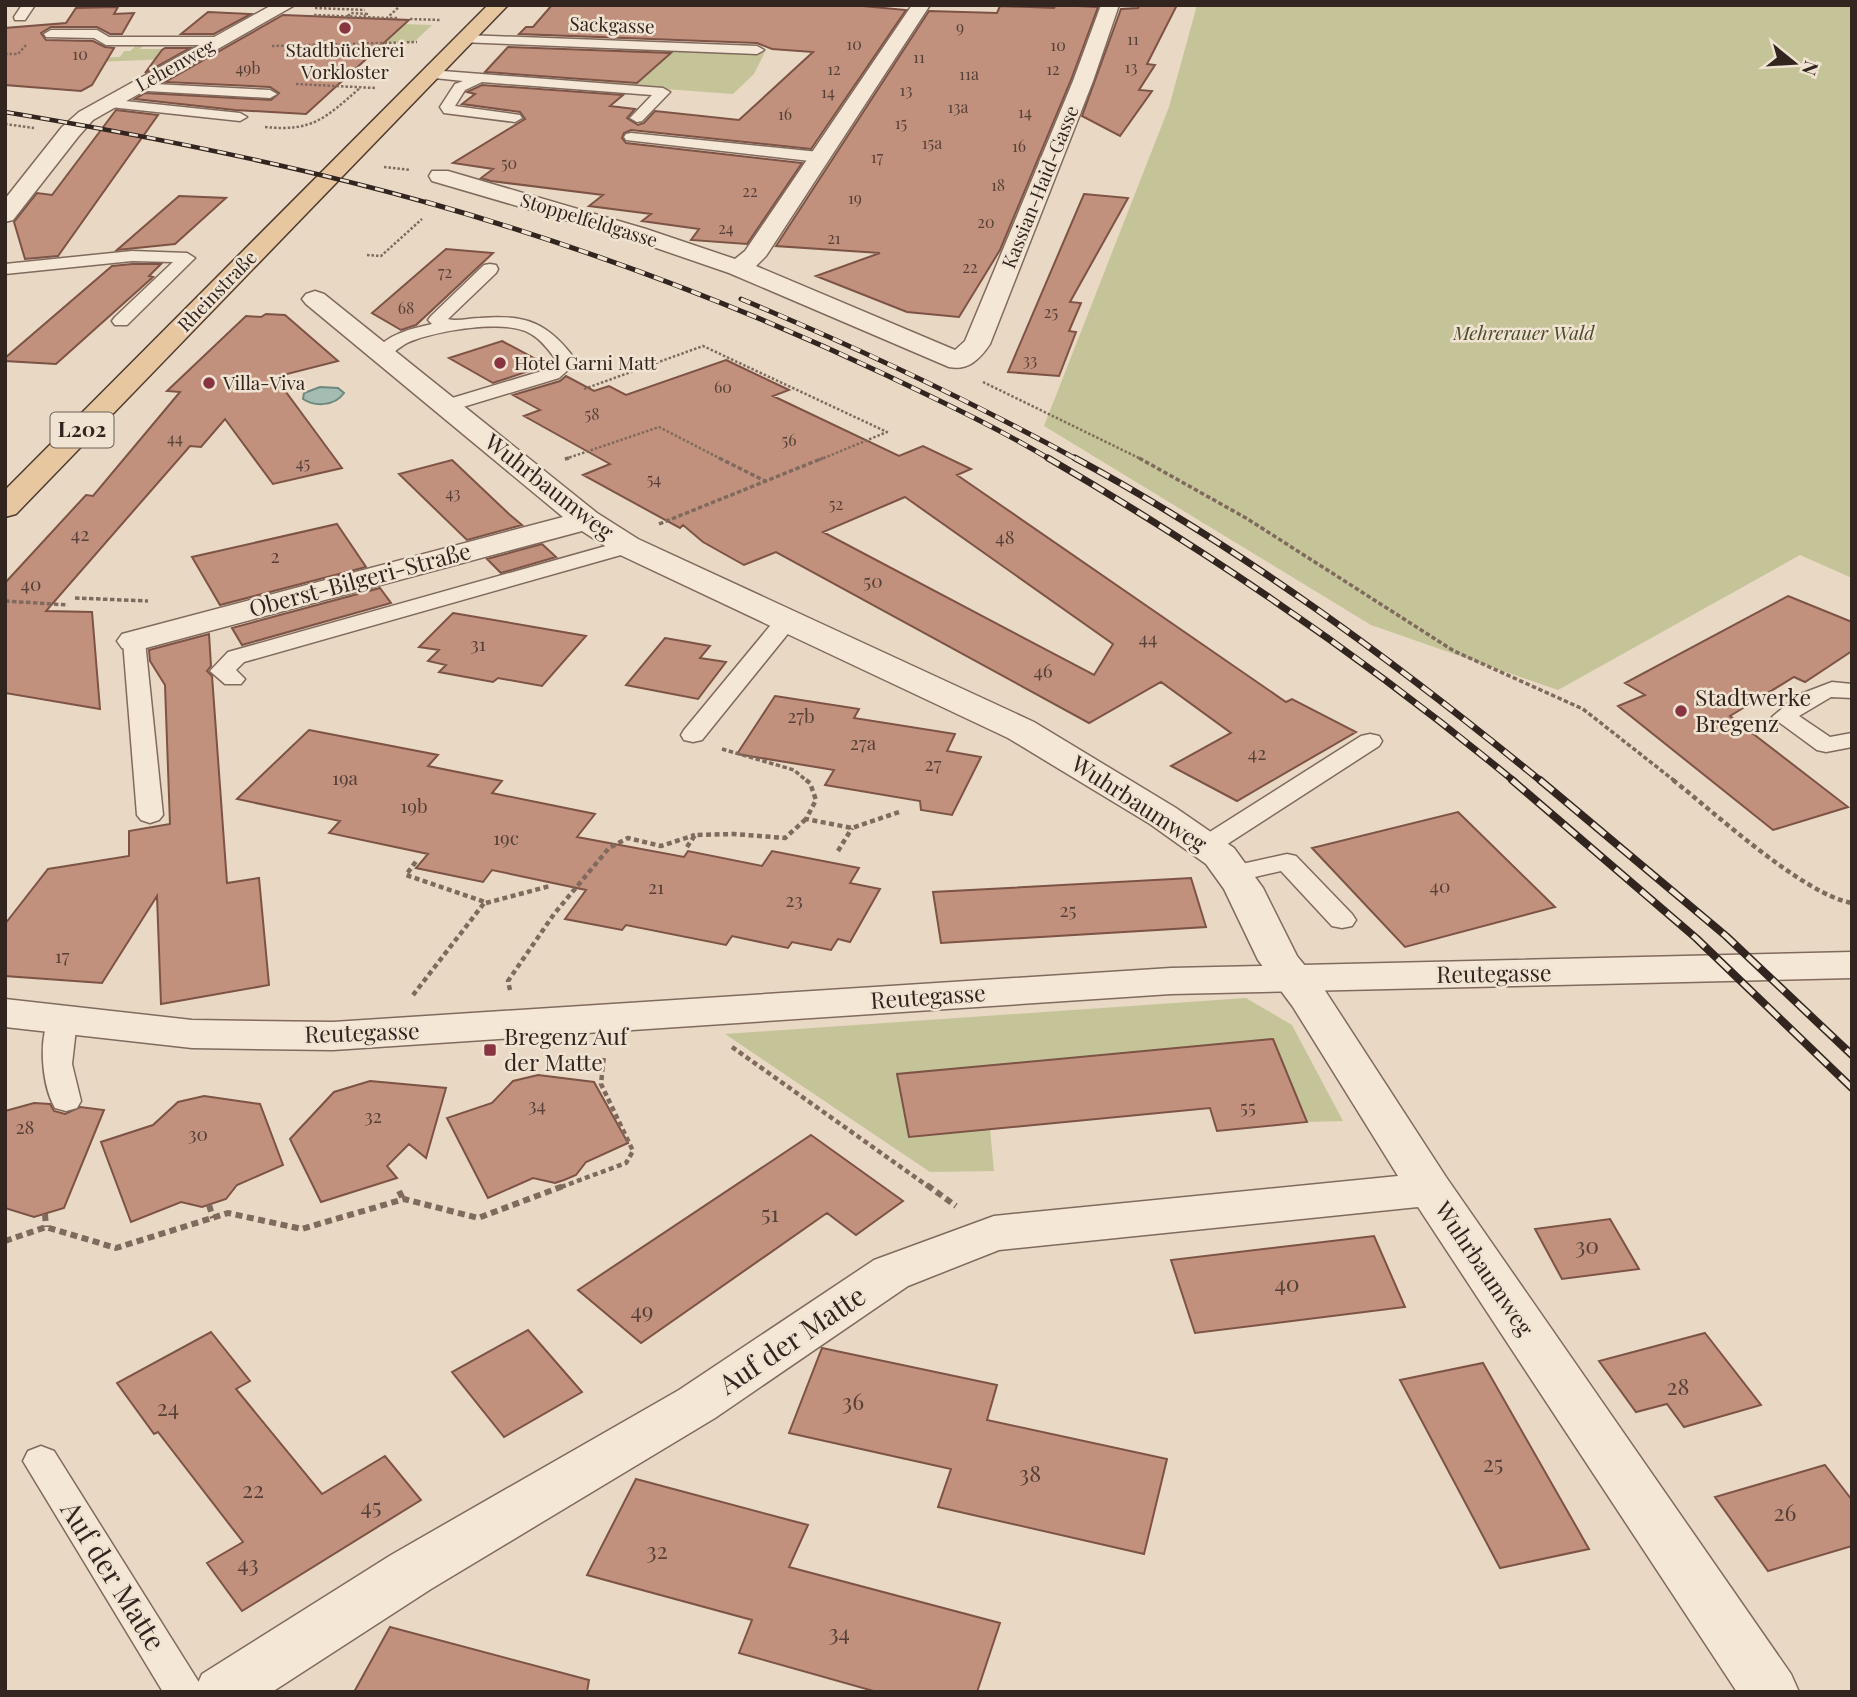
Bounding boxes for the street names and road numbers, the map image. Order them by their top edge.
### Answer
street label: Sackgasse [569,10,655,38]
street label: Lehenweg [130,32,219,97]
street label: Kassian-Haid-Gasse [995,101,1084,272]
street label: Stoppelfeldgasse [517,186,661,252]
street label: Rheinstraße [171,244,262,337]
road number: L202 [50,412,114,448]
street label: Wuhrbaumweg [478,425,621,546]
street label: Oberst-Bilgeri-Straße [245,534,474,623]
street label: Wuhrbaumweg [1065,747,1214,858]
street label: Reutegasse [1436,956,1552,989]
street label: Reutegasse [869,976,986,1015]
street label: Reutegasse [304,1014,420,1049]
street label: Wuhrbaumweg [1428,1194,1542,1341]
street label: Auf der Matte [710,1276,872,1402]
street label: Auf der Matte [53,1493,175,1657]

